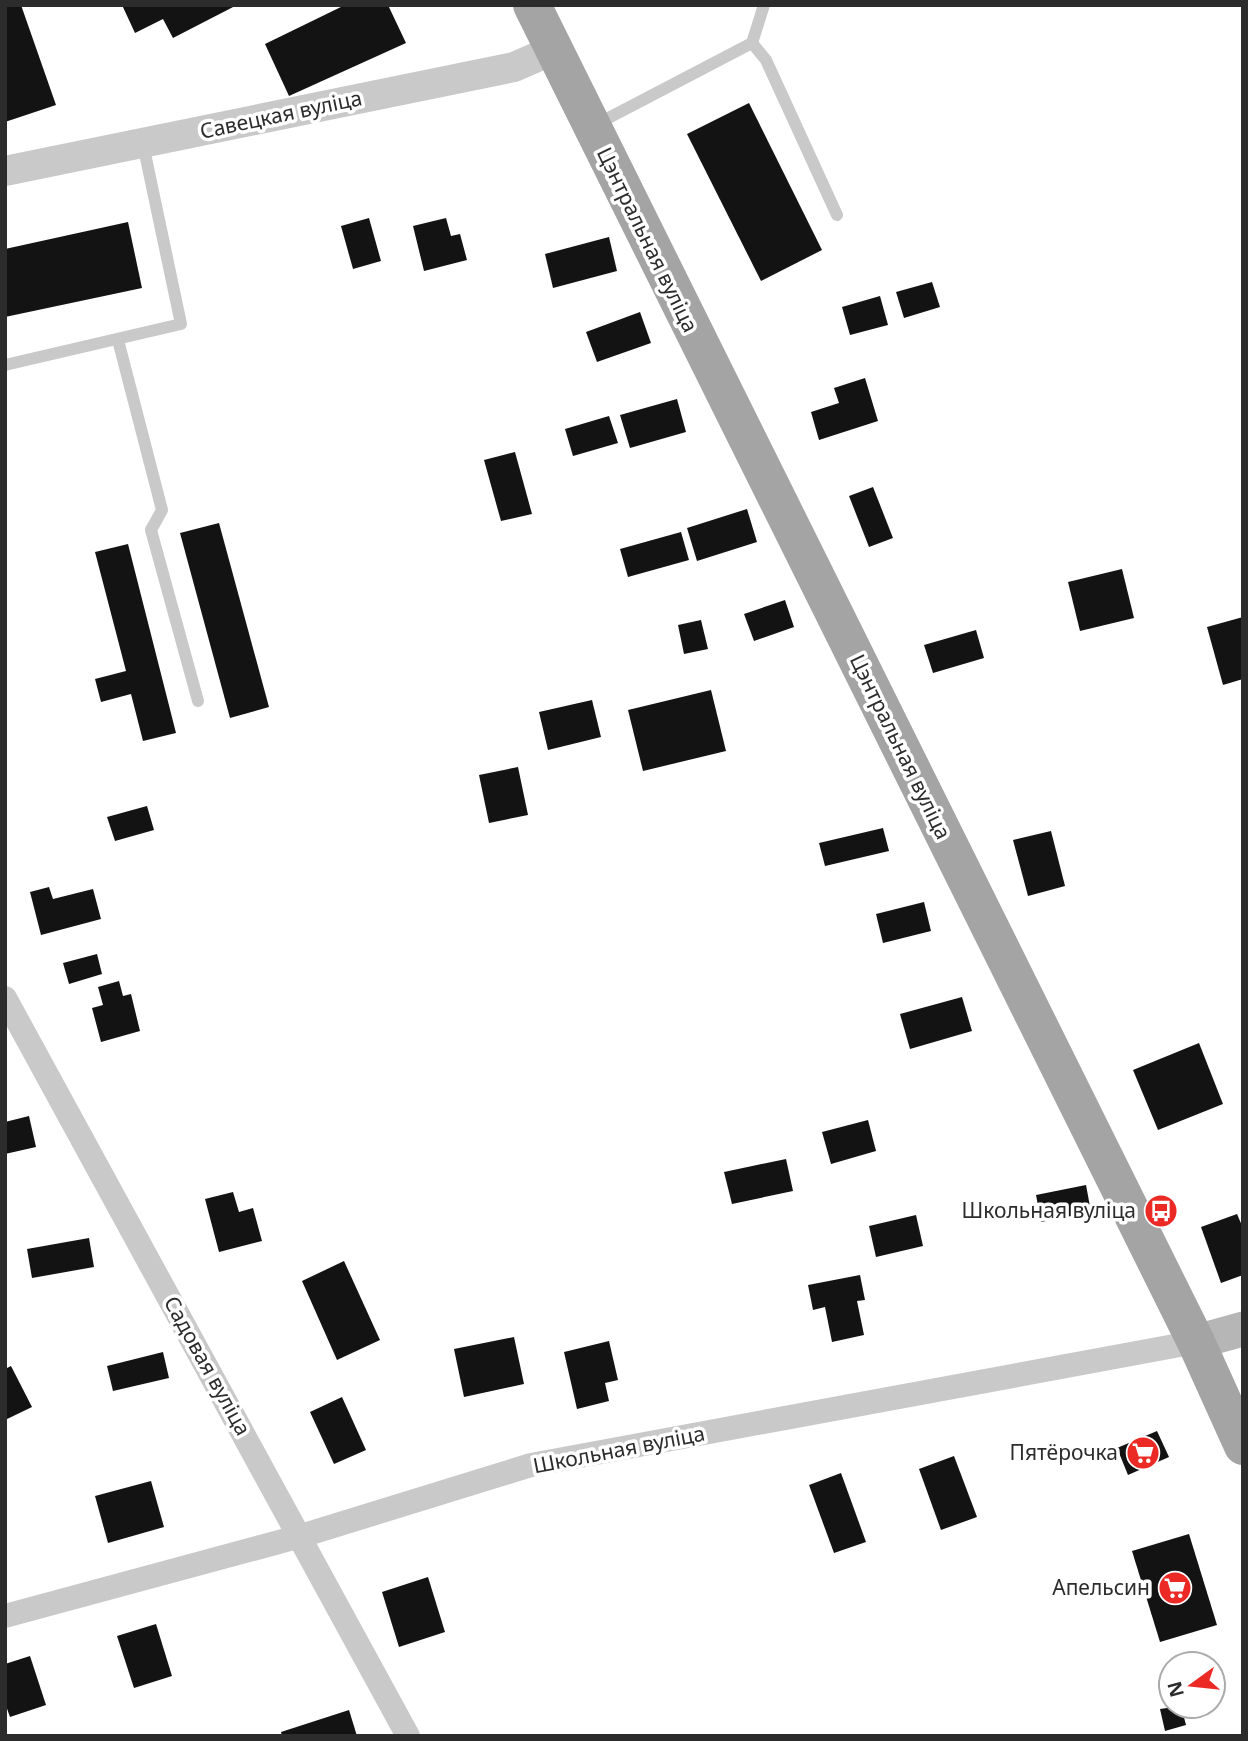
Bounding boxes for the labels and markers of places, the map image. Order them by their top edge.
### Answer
bus stop icon: Школьная вуліца [1142,1192,1180,1230]
place label: Школьная вуліца [962,1196,1136,1224]
supermarket icon: Пятёрочка [1124,1434,1162,1472]
place label: Пятёрочка [1010,1438,1118,1466]
supermarket icon: Апельсин [1156,1569,1194,1607]
place label: Апельсин [1052,1573,1150,1601]

